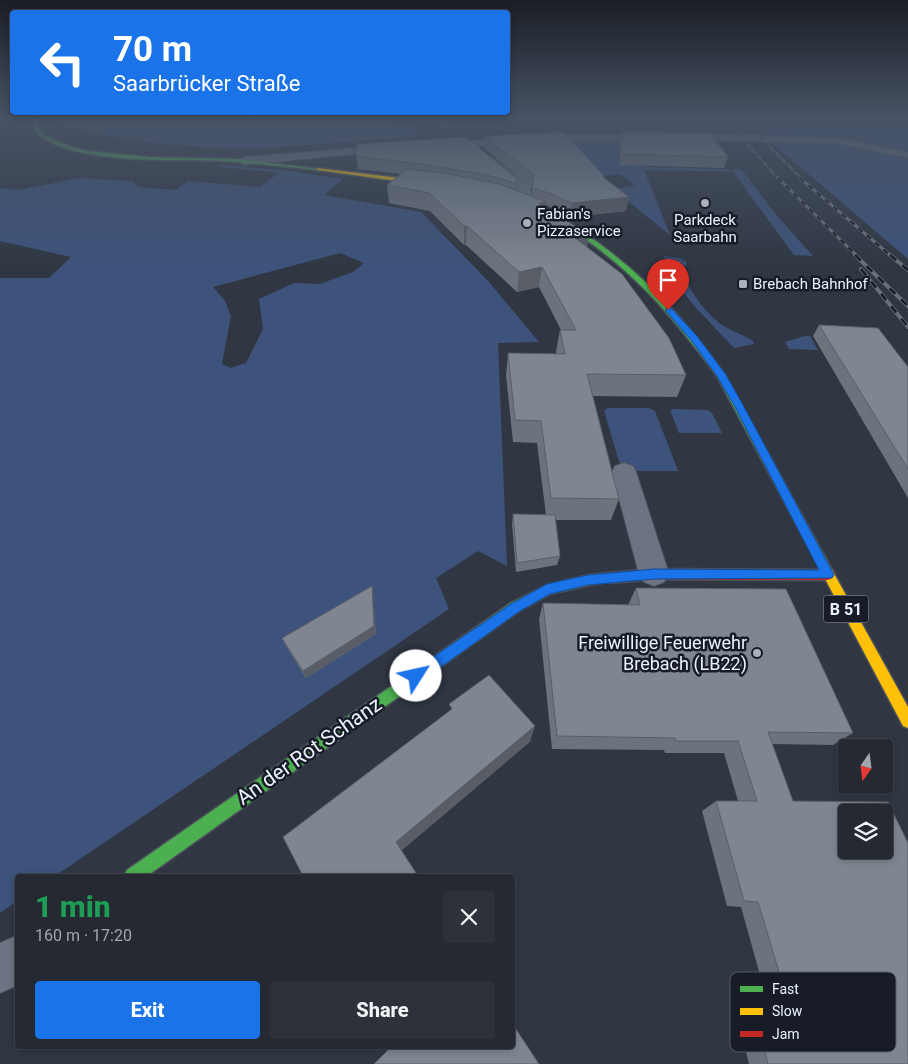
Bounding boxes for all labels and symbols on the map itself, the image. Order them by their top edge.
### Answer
marker: Parkdeck Saarbahn [699,197,711,209]
place label: Fabian's Pizzaservice [537,205,621,240]
place label: Parkdeck Saarbahn [673,211,737,246]
marker: Fabian's Pizzaservice [521,217,533,229]
pin [647,259,689,310]
place label: Brebach Bahnhof [753,275,869,293]
marker: Brebach Bahnhof [737,278,749,290]
road number: B 51 [824,596,868,622]
place label: Freiwillige Feuerwehr Brebach (LB22) [578,632,747,675]
marker: Freiwillige Feuerwehr Brebach (LB22) [751,647,763,659]
position arrow [389,649,441,701]
street label: An der Rot Schanz [232,692,386,810]
north arrow [838,739,892,794]
legend [730,972,896,1052]
text: Fast [772,981,799,997]
text: Slow [772,1003,803,1019]
text: Jam [772,1026,800,1042]

